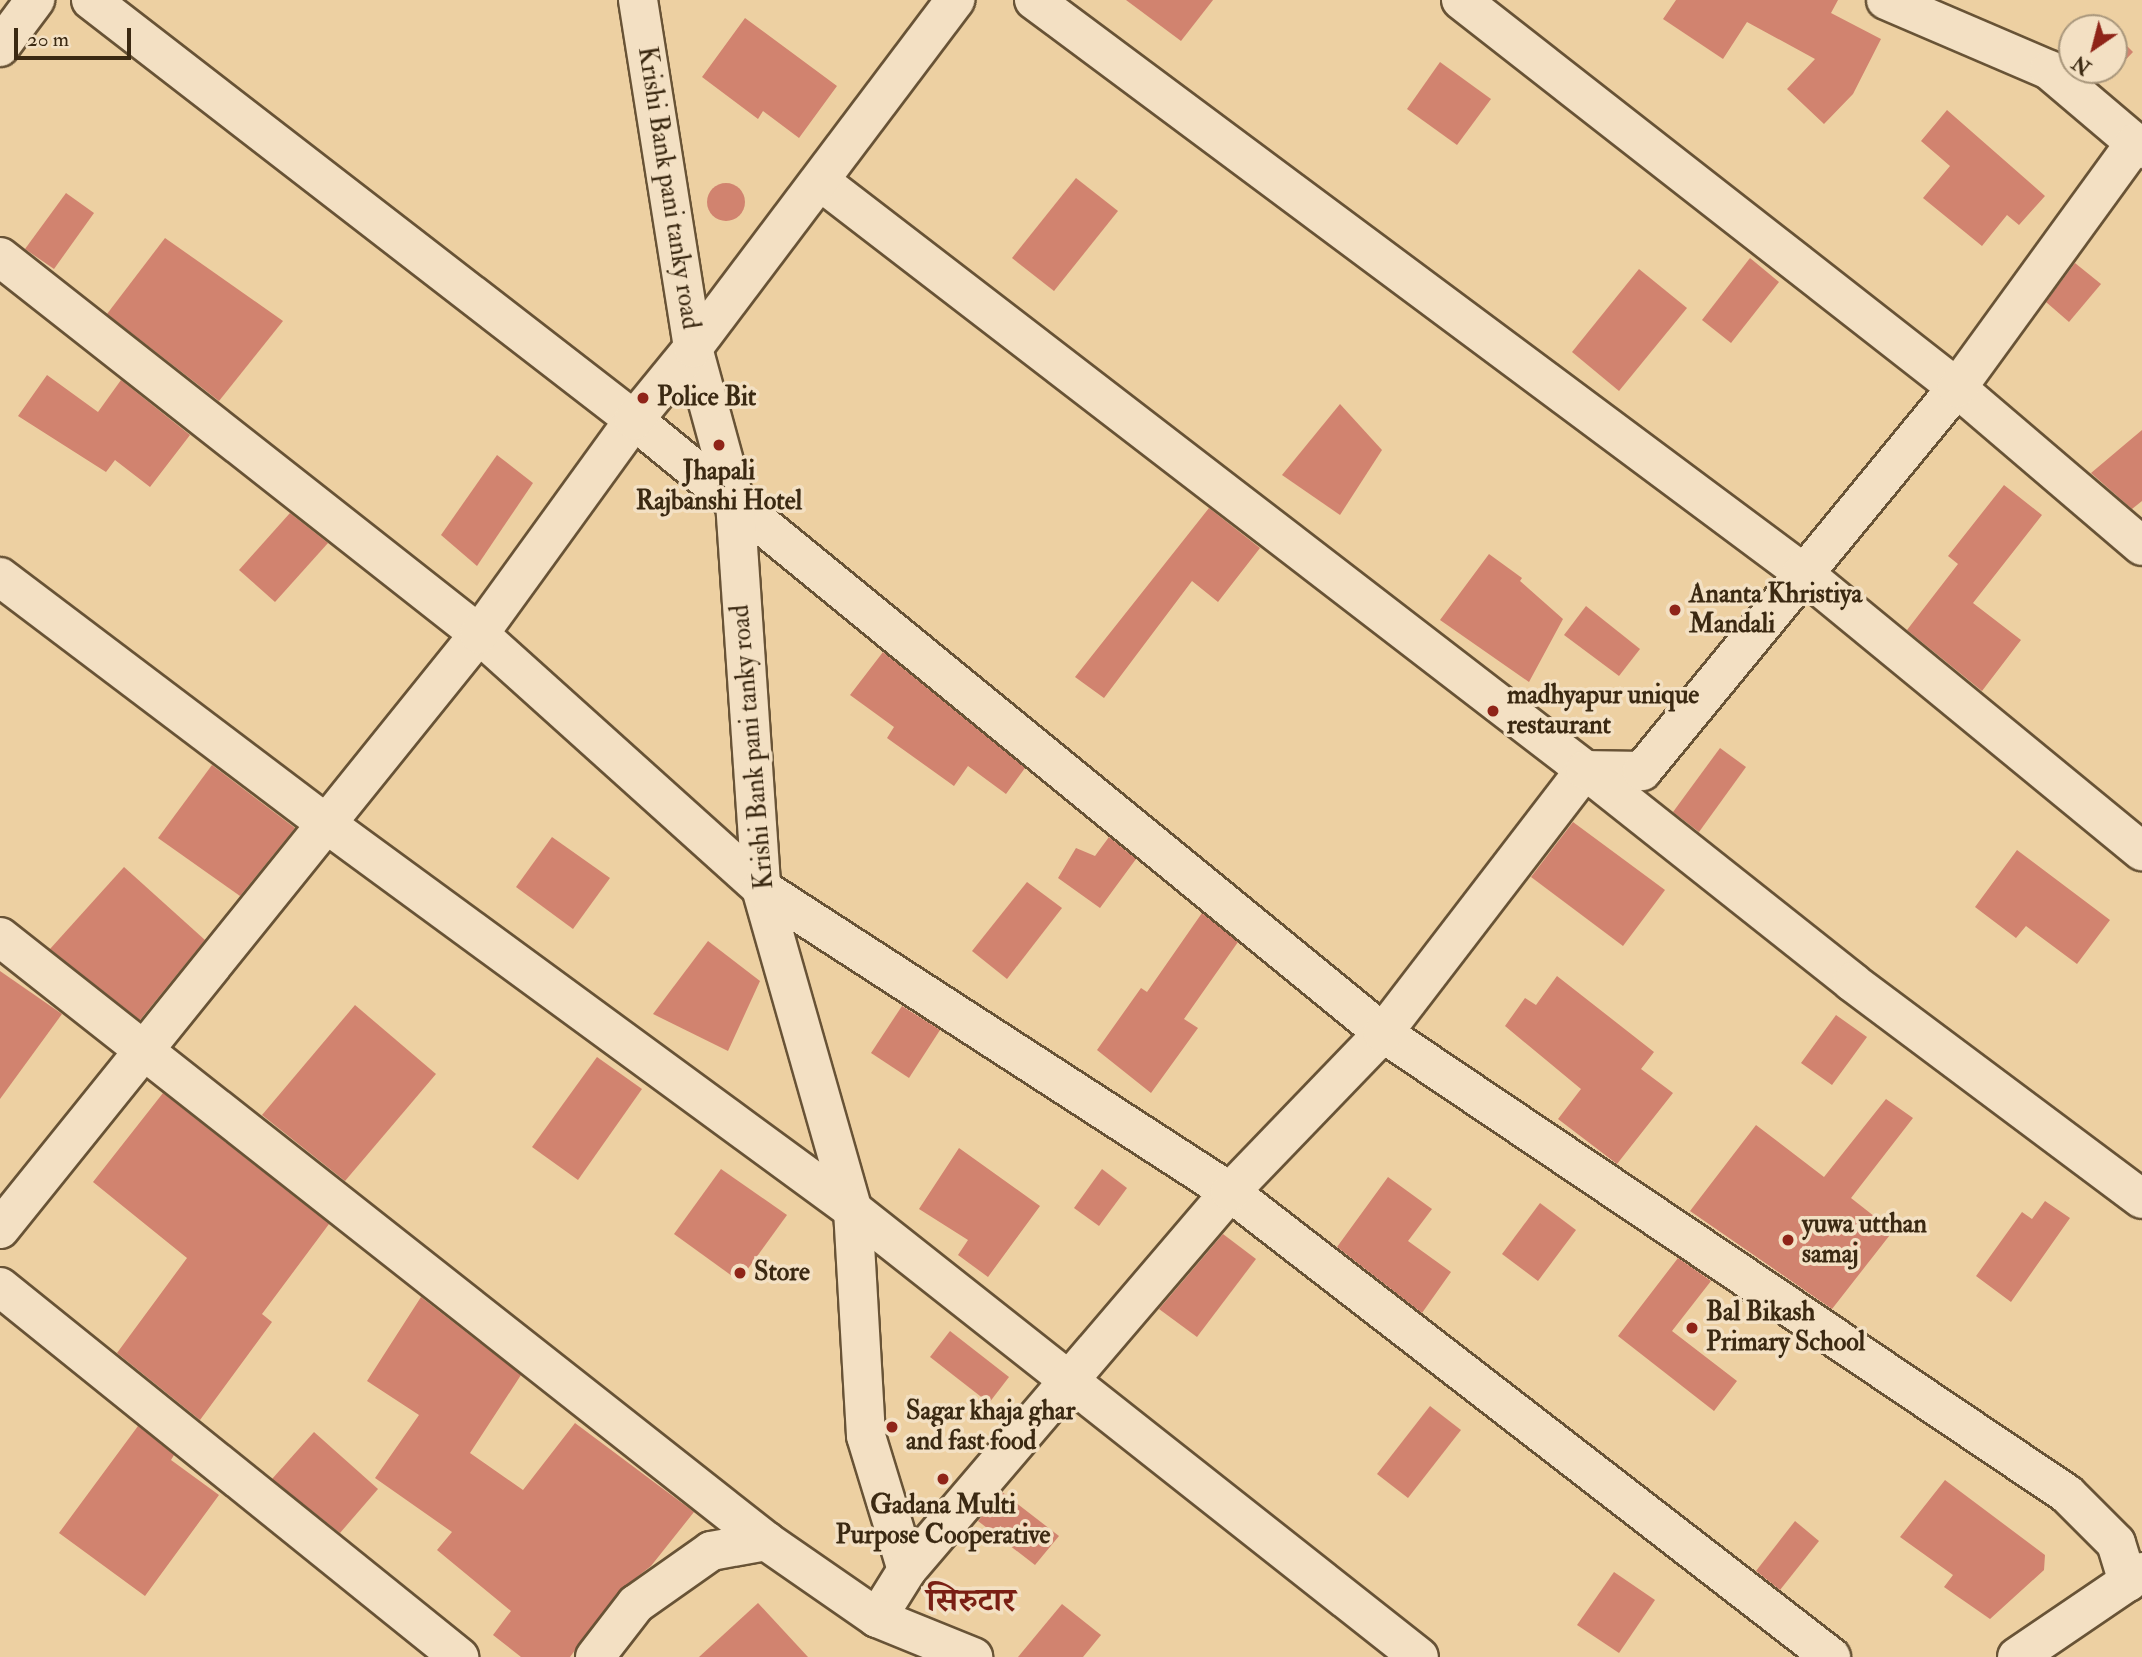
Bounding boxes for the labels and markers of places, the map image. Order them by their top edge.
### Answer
place label: Police Bit [657,382,756,414]
marker: Police Bit [635,390,651,406]
marker: Jhapali Rajbanshi Hotel [711,437,727,453]
place label: Jhapali Rajbanshi Hotel [636,456,802,518]
place label: Ananta Khristiya Mandali [1689,579,1862,640]
marker: Ananta Khristiya Mandali [1667,602,1683,618]
place label: madhyapur unique restaurant [1507,680,1699,742]
marker: madhyapur unique restaurant [1485,703,1501,719]
place label: yuwa utthan samaj [1802,1209,1927,1270]
marker: yuwa utthan samaj [1780,1232,1796,1248]
place label: Store [754,1257,810,1289]
marker: Store [732,1265,748,1281]
place label: Bal Bikash Primary School [1706,1297,1865,1358]
marker: Bal Bikash Primary School [1684,1320,1700,1336]
place label: Sagar khaja ghar and fast food [906,1396,1075,1458]
marker: Sagar khaja ghar and fast food [884,1419,900,1435]
marker: Gadana Multi Purpose Cooperative [935,1471,951,1487]
place label: Gadana Multi Purpose Cooperative [836,1490,1050,1552]

